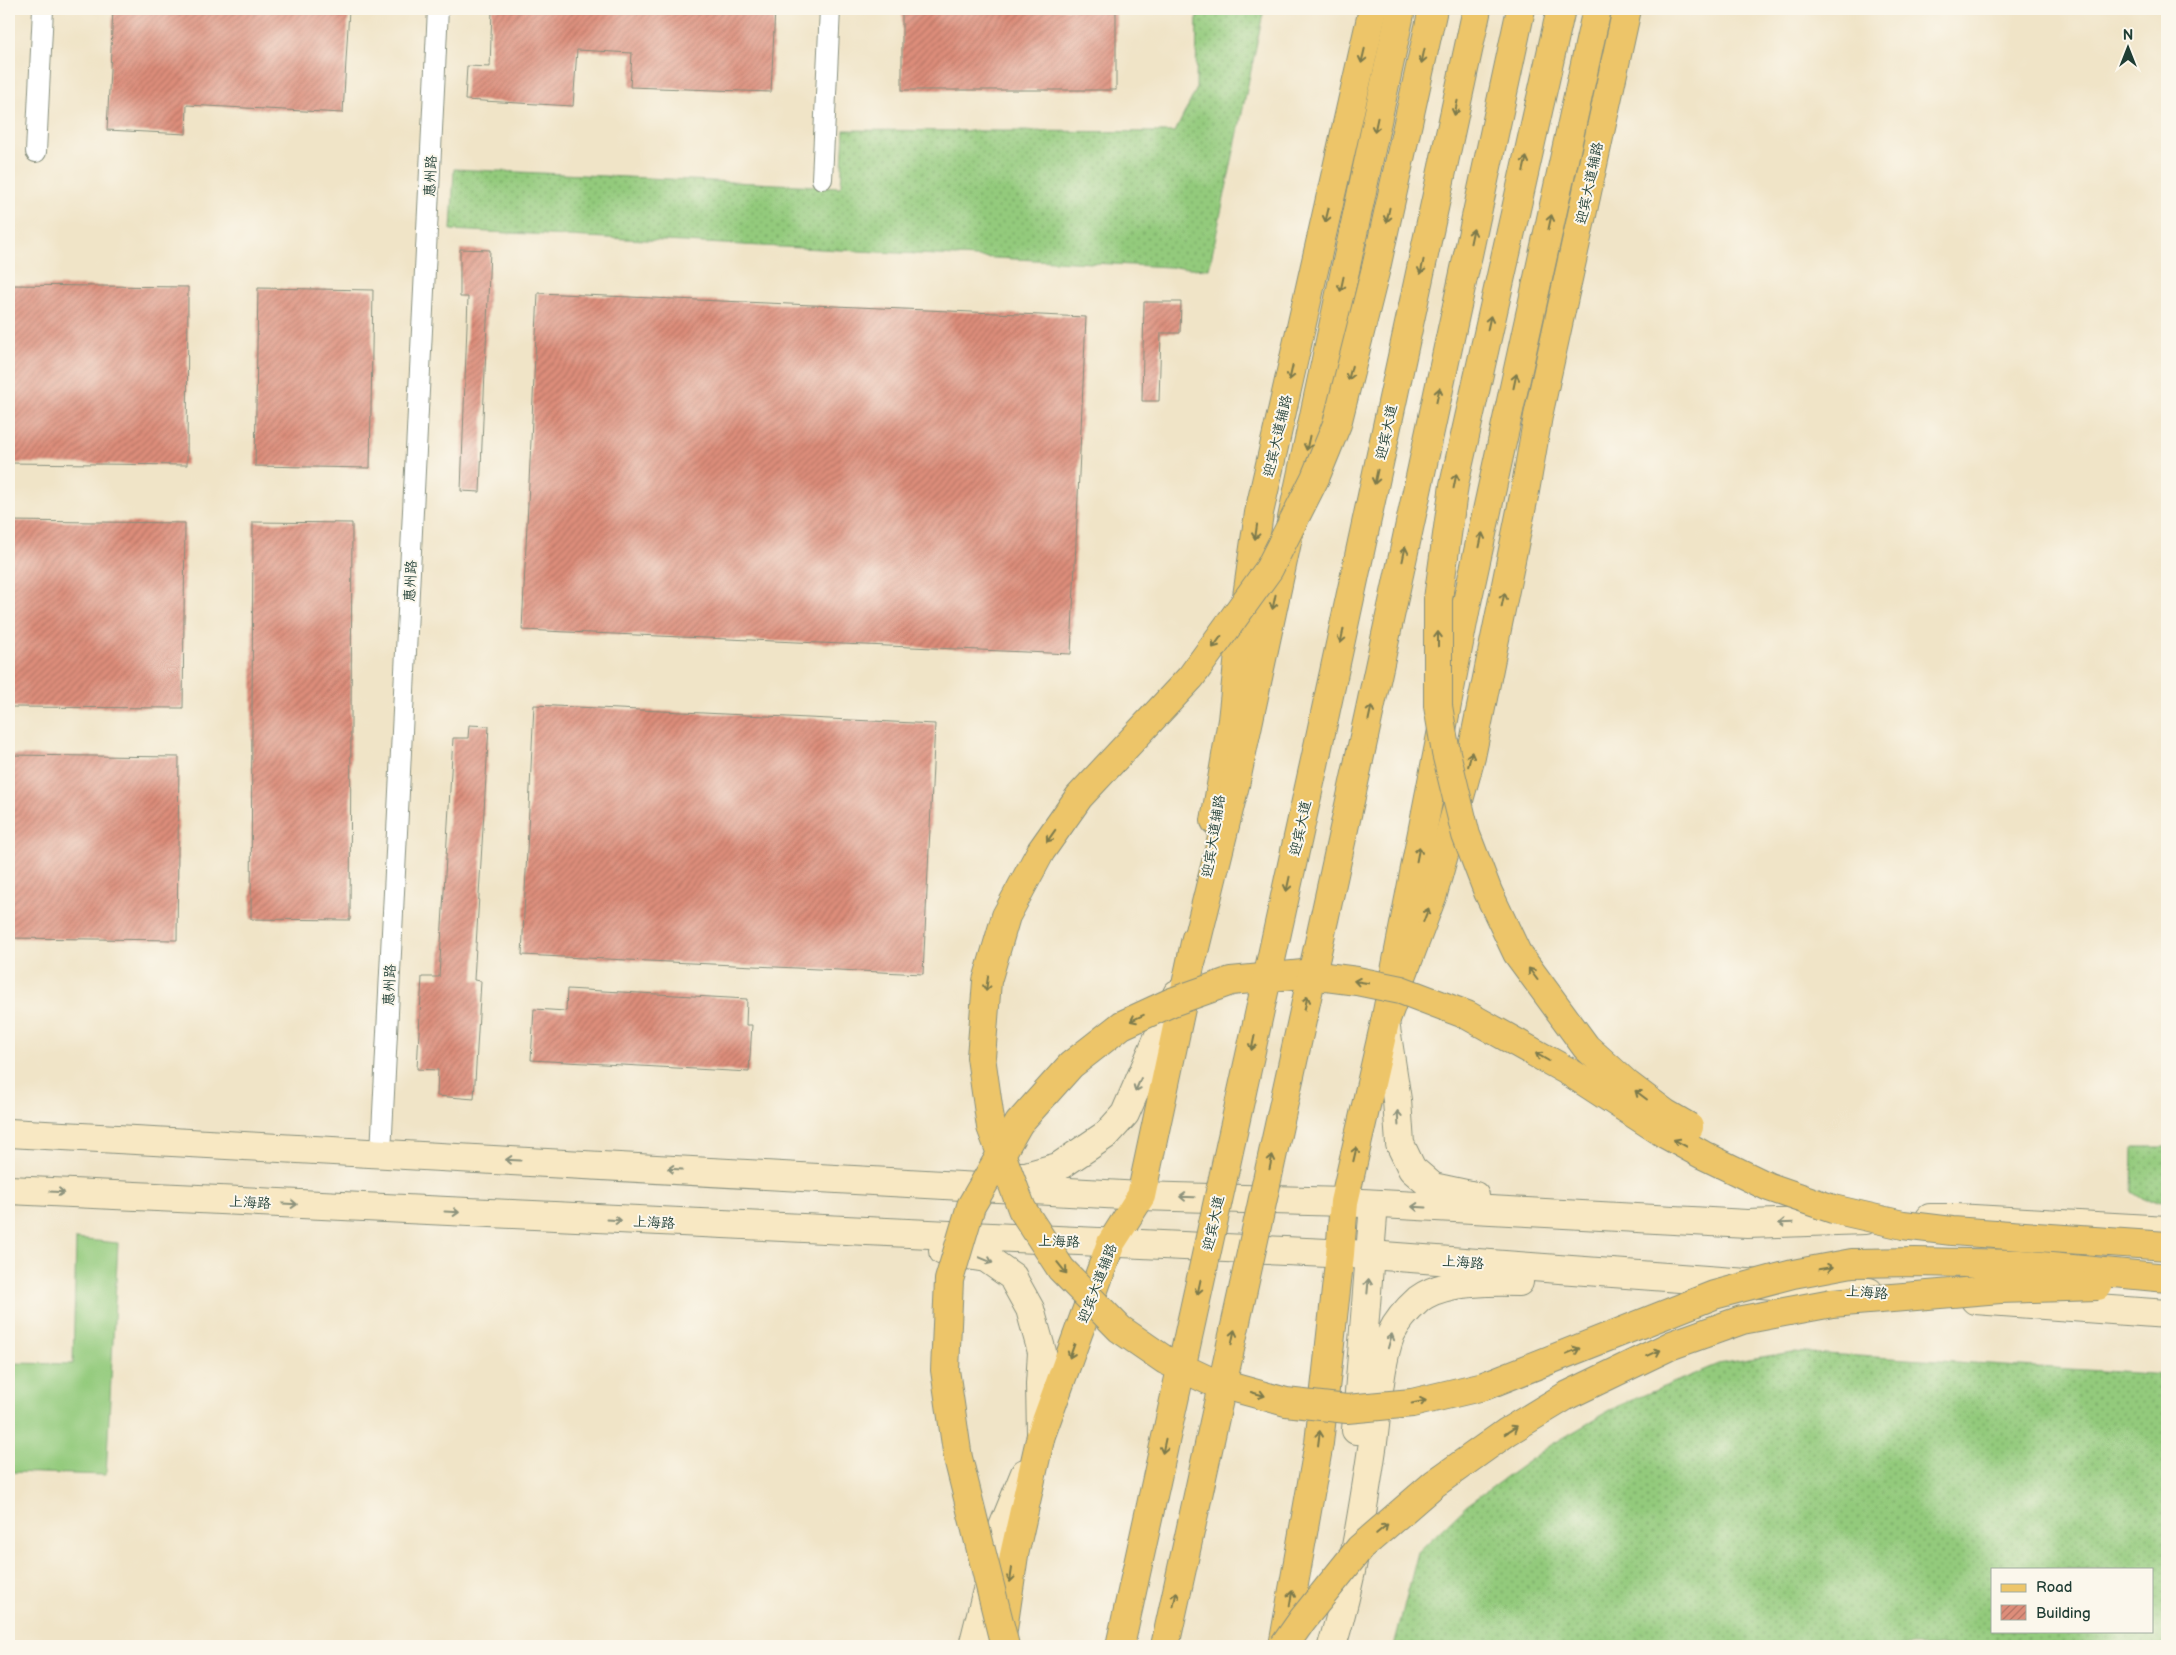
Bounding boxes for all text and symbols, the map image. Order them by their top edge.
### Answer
north arrow [2104,22,2154,72]
text: N [2123,27,2133,44]
one-way arrow [1357,48,1367,64]
one-way arrow [1418,48,1427,64]
one-way arrow [1451,99,1460,115]
one-way arrow [1371,116,1380,132]
street label: 迎宾大道辅路 [1572,140,1607,226]
street label: 惠州路 [421,155,440,197]
one-way arrow [1521,157,1531,173]
one-way arrow [1322,206,1331,222]
one-way arrow [1383,207,1392,223]
one-way arrow [1546,215,1555,231]
one-way arrow [1468,229,1477,245]
one-way arrow [1417,258,1426,274]
one-way arrow [1337,275,1346,291]
one-way arrow [1485,315,1495,331]
one-way arrow [1286,365,1295,381]
one-way arrow [1345,365,1354,381]
one-way arrow [1511,374,1520,390]
one-way arrow [1434,388,1443,404]
street label: 迎宾大道辅路 [1260,393,1295,479]
street label: 迎宾大道 [1372,403,1401,461]
one-way arrow [1303,434,1312,450]
one-way arrow [1371,468,1381,484]
one-way arrow [1451,474,1460,490]
one-way arrow [1251,524,1261,540]
one-way arrow [1477,532,1486,548]
one-way arrow [1400,546,1409,562]
street label: 惠州路 [401,560,420,602]
one-way arrow [1499,592,1508,608]
one-way arrow [1269,593,1279,609]
one-way arrow [1337,627,1346,643]
one-way arrow [1433,631,1443,647]
one-way arrow [1212,635,1222,649]
one-way arrow [1365,705,1375,721]
one-way arrow [1466,752,1475,768]
street label: 迎宾大道辅路 [1199,793,1228,879]
street label: 迎宾大道 [1286,799,1315,857]
one-way arrow [1046,829,1056,843]
one-way arrow [1414,846,1423,862]
one-way arrow [1283,876,1292,892]
one-way arrow [1421,908,1431,923]
street label: 惠州路 [380,964,399,1006]
one-way arrow [1528,968,1539,981]
one-way arrow [982,976,992,992]
one-way arrow [1354,977,1370,986]
one-way arrow [1302,995,1311,1011]
one-way arrow [1130,1014,1145,1024]
one-way arrow [1248,1035,1257,1051]
one-way arrow [1535,1052,1550,1062]
one-way arrow [1132,1077,1142,1092]
one-way arrow [1634,1090,1648,1100]
one-way arrow [1394,1110,1403,1126]
one-way arrow [1673,1138,1688,1148]
one-way arrow [1351,1147,1360,1163]
one-way arrow [1267,1154,1276,1170]
one-way arrow [505,1156,521,1165]
one-way arrow [667,1165,683,1174]
one-way arrow [49,1188,65,1197]
one-way arrow [1179,1192,1195,1202]
street label: 上海路 [229,1193,271,1212]
street label: 迎宾大道 [1199,1194,1228,1252]
one-way arrow [281,1199,297,1208]
one-way arrow [1411,1202,1427,1211]
one-way arrow [444,1207,460,1216]
street label: 上海路 [633,1213,675,1232]
one-way arrow [606,1215,622,1224]
one-way arrow [1779,1218,1795,1227]
street label: 上海路 [1038,1232,1080,1251]
street label: 迎宾大道辅路 [1074,1241,1120,1325]
street label: 上海路 [1441,1253,1485,1272]
one-way arrow [978,1256,993,1266]
one-way arrow [1056,1261,1067,1274]
one-way arrow [1818,1262,1834,1272]
one-way arrow [1363,1278,1373,1294]
one-way arrow [1194,1279,1203,1295]
street label: 上海路 [1845,1283,1889,1302]
one-way arrow [1229,1330,1238,1346]
one-way arrow [1385,1333,1395,1349]
one-way arrow [1067,1343,1076,1359]
one-way arrow [1564,1346,1580,1355]
one-way arrow [1646,1348,1661,1358]
one-way arrow [1250,1390,1266,1400]
one-way arrow [1410,1396,1426,1406]
one-way arrow [1503,1425,1517,1435]
one-way arrow [1314,1430,1324,1446]
one-way arrow [1159,1437,1168,1453]
one-way arrow [1375,1523,1388,1534]
one-way arrow [1005,1567,1015,1583]
legend [1991,1568,2154,1632]
text: Road [2036,1578,2072,1597]
one-way arrow [1171,1591,1180,1607]
one-way arrow [1287,1591,1297,1607]
text: Building [2036,1604,2091,1623]

